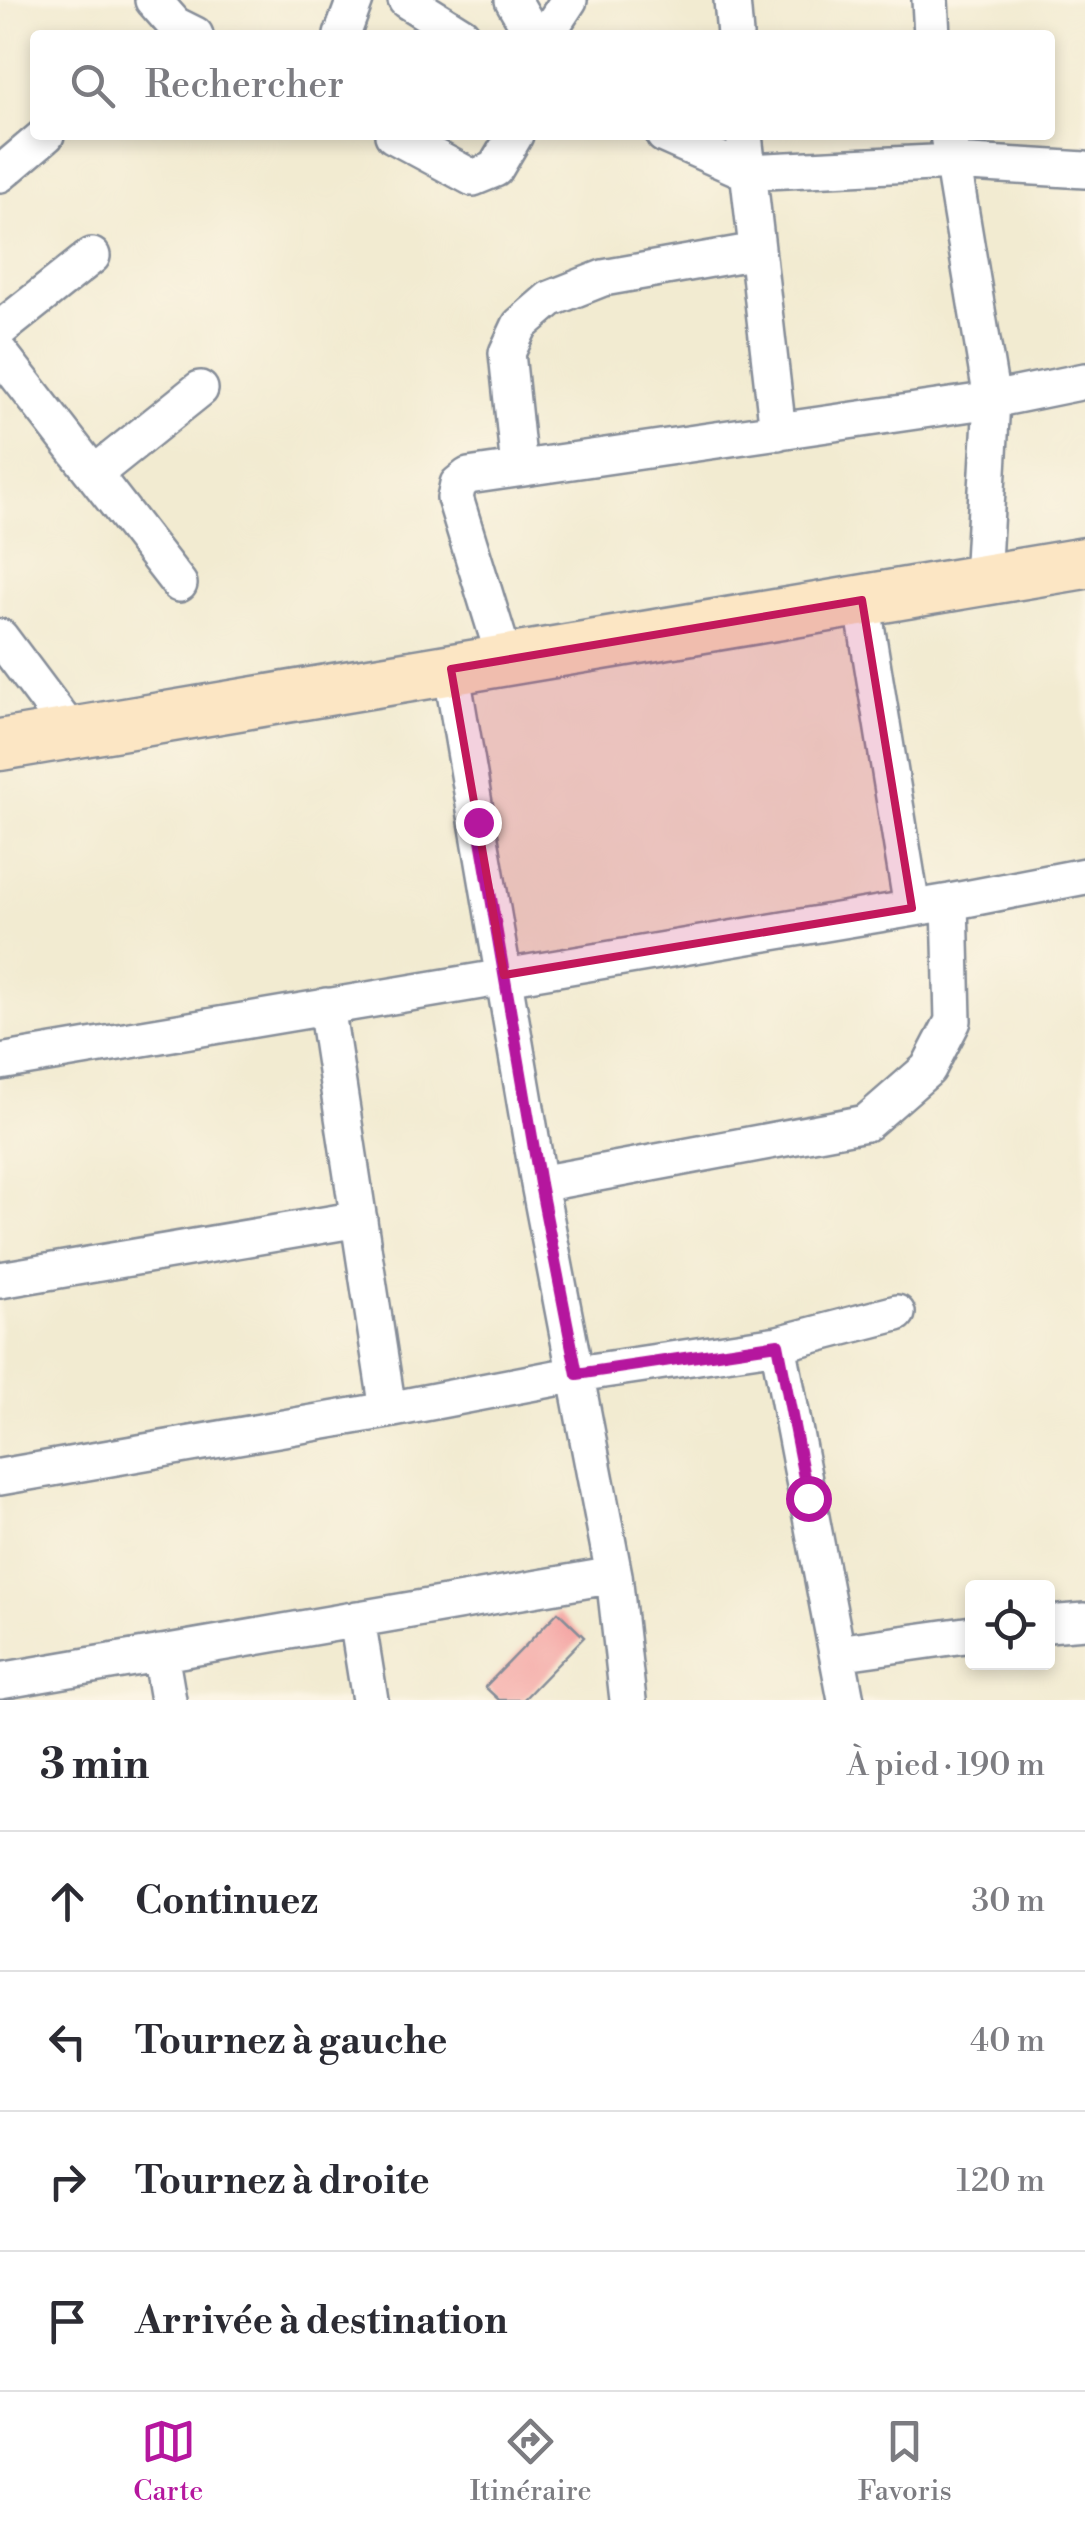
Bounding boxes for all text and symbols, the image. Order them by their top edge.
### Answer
search box [30,30,1055,140]
icon: search [65,58,120,113]
text: Rechercher [145,62,344,109]
route end [456,800,502,846]
route start [786,1476,832,1522]
map controls [965,1580,1055,1670]
button: locate [965,1580,1055,1670]
text: 3 min [40,1739,149,1792]
text: À pied · 190 m [847,1745,1045,1785]
icon: ahead [40,1874,95,1929]
text: Continuez [135,1878,318,1925]
text: 30 m [971,1881,1045,1921]
icon: left [40,2014,95,2069]
text: Tournez à gauche [135,2018,447,2065]
text: 40 m [970,2021,1045,2061]
icon: right [40,2154,95,2209]
text: Tournez à droite [135,2158,430,2205]
text: 120 m [956,2161,1045,2201]
icon: arrive [40,2294,95,2349]
text: Arrivée à destination [135,2298,508,2345]
tab: Carte [133,2414,203,2509]
tab: Itinéraire [470,2414,592,2509]
tab: Favoris [858,2414,952,2509]

